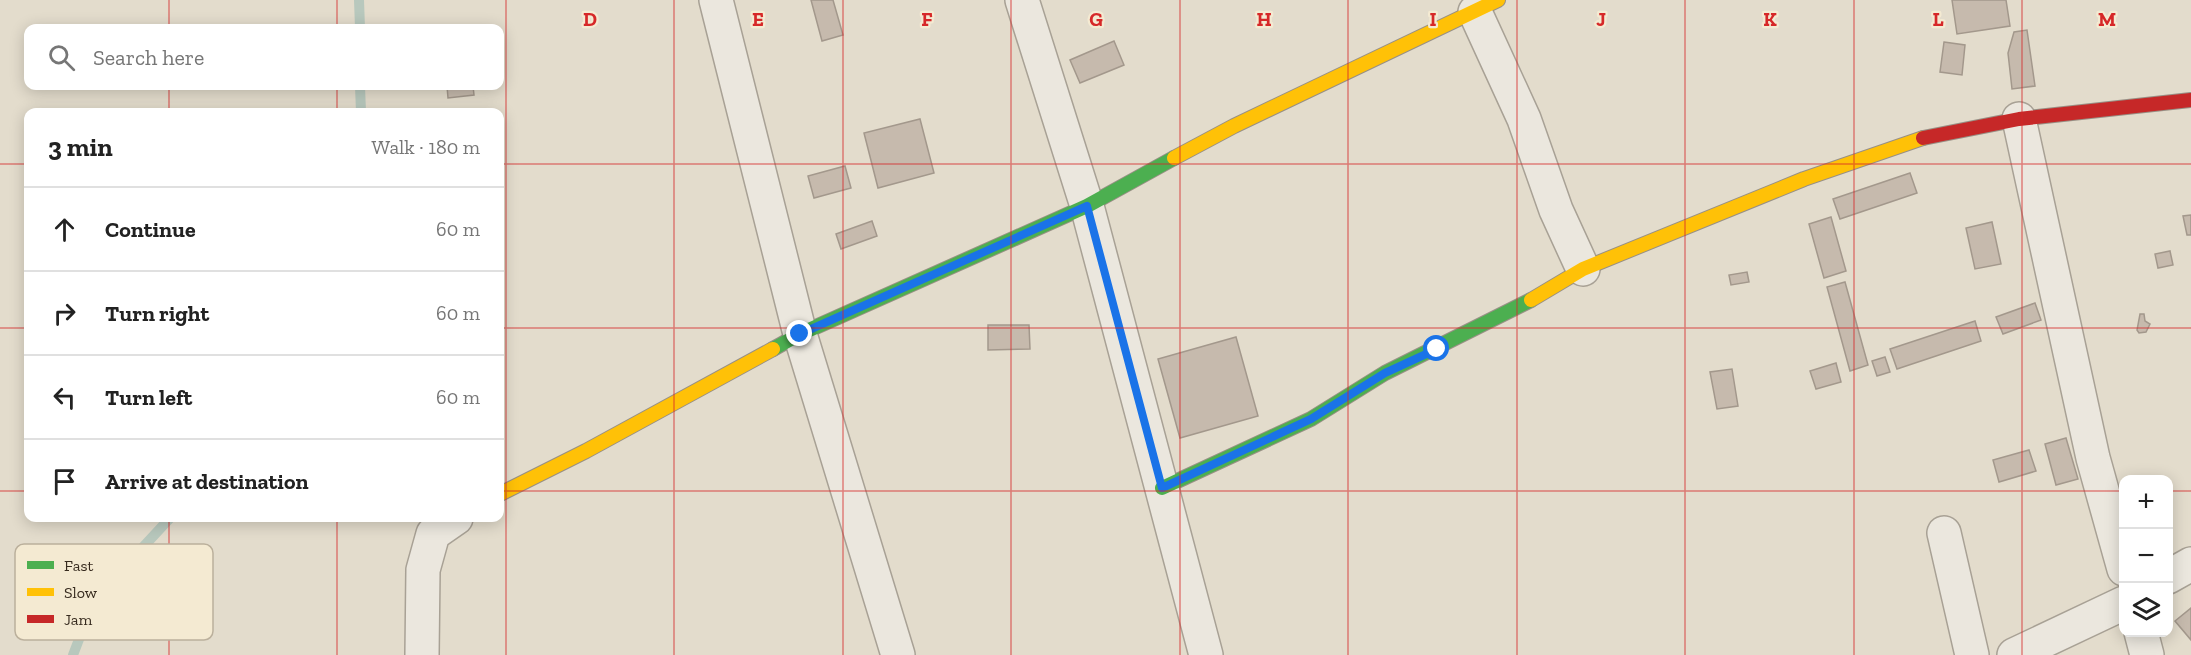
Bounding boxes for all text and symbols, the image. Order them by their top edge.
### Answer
text: D [583,7,597,31]
text: E [752,7,764,31]
text: F [921,7,933,31]
text: G [1089,7,1103,31]
text: H [1256,7,1272,31]
text: I [1429,7,1437,31]
text: J [1596,7,1606,31]
text: K [1763,7,1777,31]
text: L [1932,7,1944,31]
text: M [2098,7,2116,31]
search box [24,24,504,90]
icon: search [45,41,78,74]
text: Search here [93,44,204,71]
text: 3 min [48,131,113,163]
text: Walk · 180 m [372,135,480,159]
icon: ahead [48,213,81,246]
text: Continue [105,216,196,243]
text: 60 m [436,217,480,241]
icon: right [48,297,81,330]
text: Turn right [105,300,209,327]
text: 60 m [436,301,480,325]
route end [786,320,812,346]
route start [1423,335,1449,361]
icon: left [48,381,81,414]
text: Turn left [105,384,192,411]
text: 60 m [436,385,480,409]
icon: arrive [48,465,81,498]
text: Arrive at destination [105,468,308,495]
map controls [2119,475,2173,637]
button: + [2119,475,2173,529]
button: − [2119,529,2173,583]
legend [15,544,213,640]
text: Fast [64,556,93,575]
text: Slow [64,583,98,602]
button: layers [2119,583,2173,637]
text: Jam [64,610,93,629]

